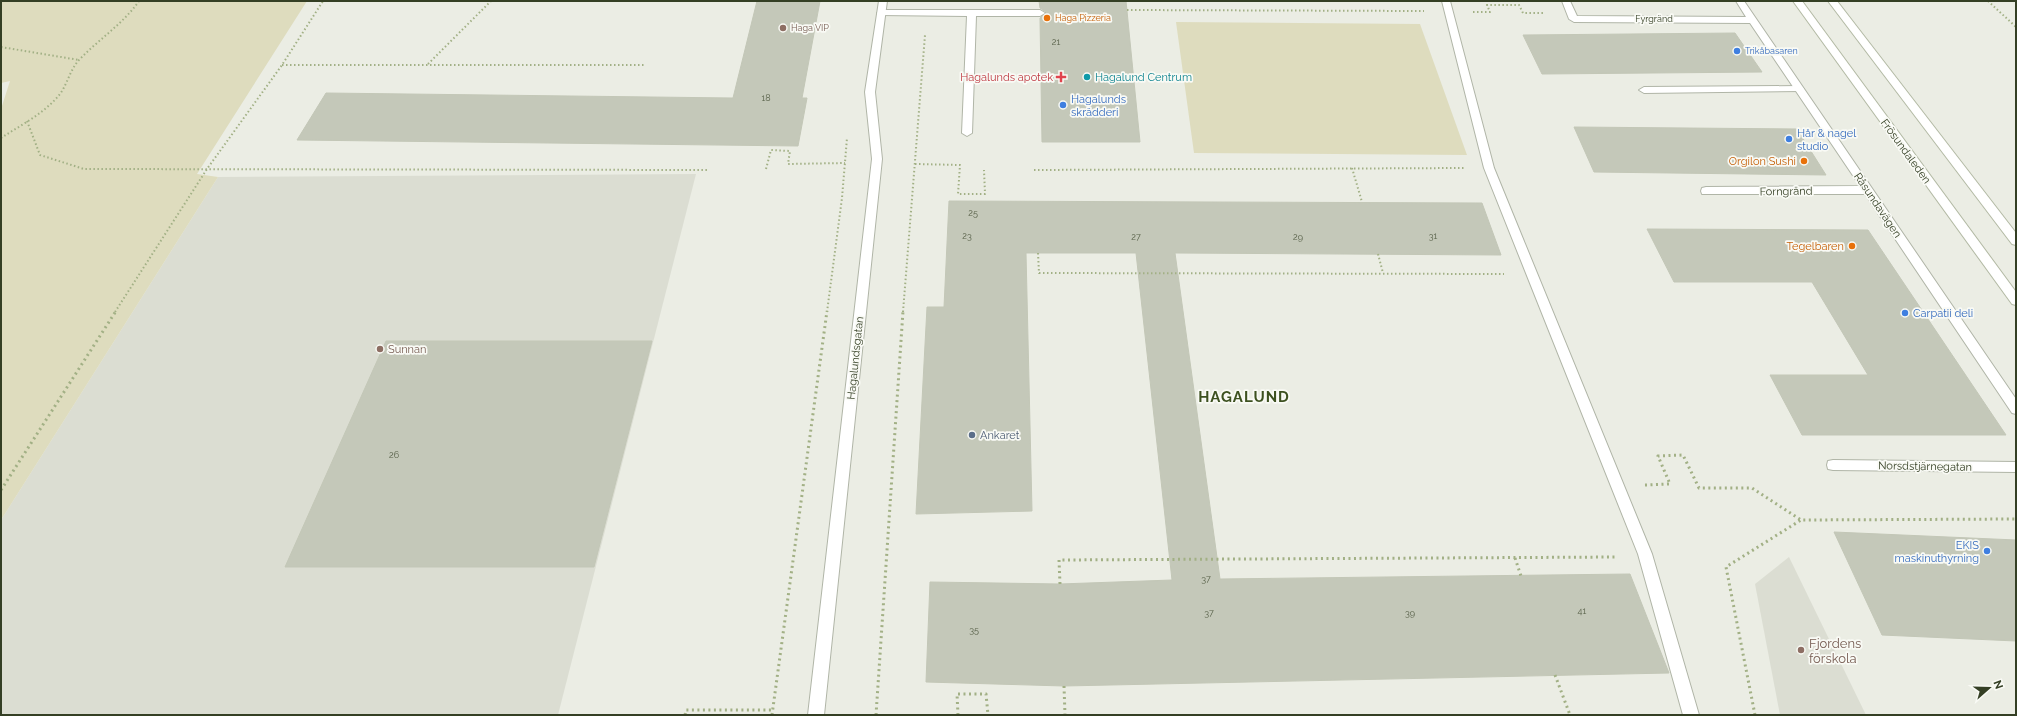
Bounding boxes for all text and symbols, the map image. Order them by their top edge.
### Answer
marker: Haga Pizzeria [1042,13,1052,23]
place label: Haga Pizzeria [1055,13,1111,23]
street label: Fyrgränd [1635,14,1673,24]
marker: Haga VIP [778,23,788,33]
place label: Haga VIP [791,23,829,33]
house number: 21 [1052,37,1060,47]
marker: Trikåbasaren [1732,46,1742,56]
place label: Trikåbasaren [1745,46,1798,56]
place label: Hagalunds apotek [960,71,1053,84]
place label: Hagalund Centrum [1095,71,1192,84]
marker: Hagalunds apotek [1056,72,1066,82]
marker: Hagalund Centrum [1082,72,1092,82]
house number: 18 [761,93,771,103]
place label: Hagalunds skrädderi [1071,93,1126,119]
marker: Hagalunds skrädderi [1058,100,1068,110]
street label: Frösundaleden [1878,117,1933,186]
place label: Hår & nagel studio [1797,127,1856,153]
marker: Hår & nagel studio [1784,134,1794,144]
place label: Orgilon Sushi [1729,155,1796,168]
marker: Orgilon Sushi [1799,156,1809,166]
street label: Råsundavägen [1851,170,1904,240]
street label: Forngränd [1759,185,1813,198]
house number: 25 [968,208,978,218]
house number: 23 [962,231,972,241]
house number: 31 [1429,231,1437,241]
house number: 27 [1131,232,1141,242]
house number: 29 [1293,232,1303,242]
place label: Tegelbaren [1786,240,1844,253]
marker: Tegelbaren [1847,241,1857,251]
place label: Carpatii deli [1913,307,1973,320]
marker: Carpatii deli [1900,308,1910,318]
street label: Hagalundsgatan [845,316,866,400]
place label: Sunnan [388,343,426,356]
marker: Sunnan [375,344,385,354]
district label: HAGALUND [1198,388,1290,406]
place label: Ankaret [980,429,1020,442]
marker: Ankaret [967,430,977,440]
house number: 26 [389,450,400,460]
street label: Norsdstjärnegatan [1878,459,1972,474]
place label: EKIS maskinuthyrning [1895,539,1979,565]
marker: EKIS maskinuthyrning [1982,546,1992,556]
house number: 37 [1201,574,1211,584]
house number: 41 [1578,606,1587,616]
house number: 37 [1204,608,1214,618]
house number: 39 [1405,608,1415,618]
house number: 35 [969,625,979,635]
place label: Fjordens förskola [1809,636,1861,666]
marker: Fjordens förskola [1796,645,1806,655]
north arrow [1969,668,2009,708]
text: N [1990,679,2005,691]

